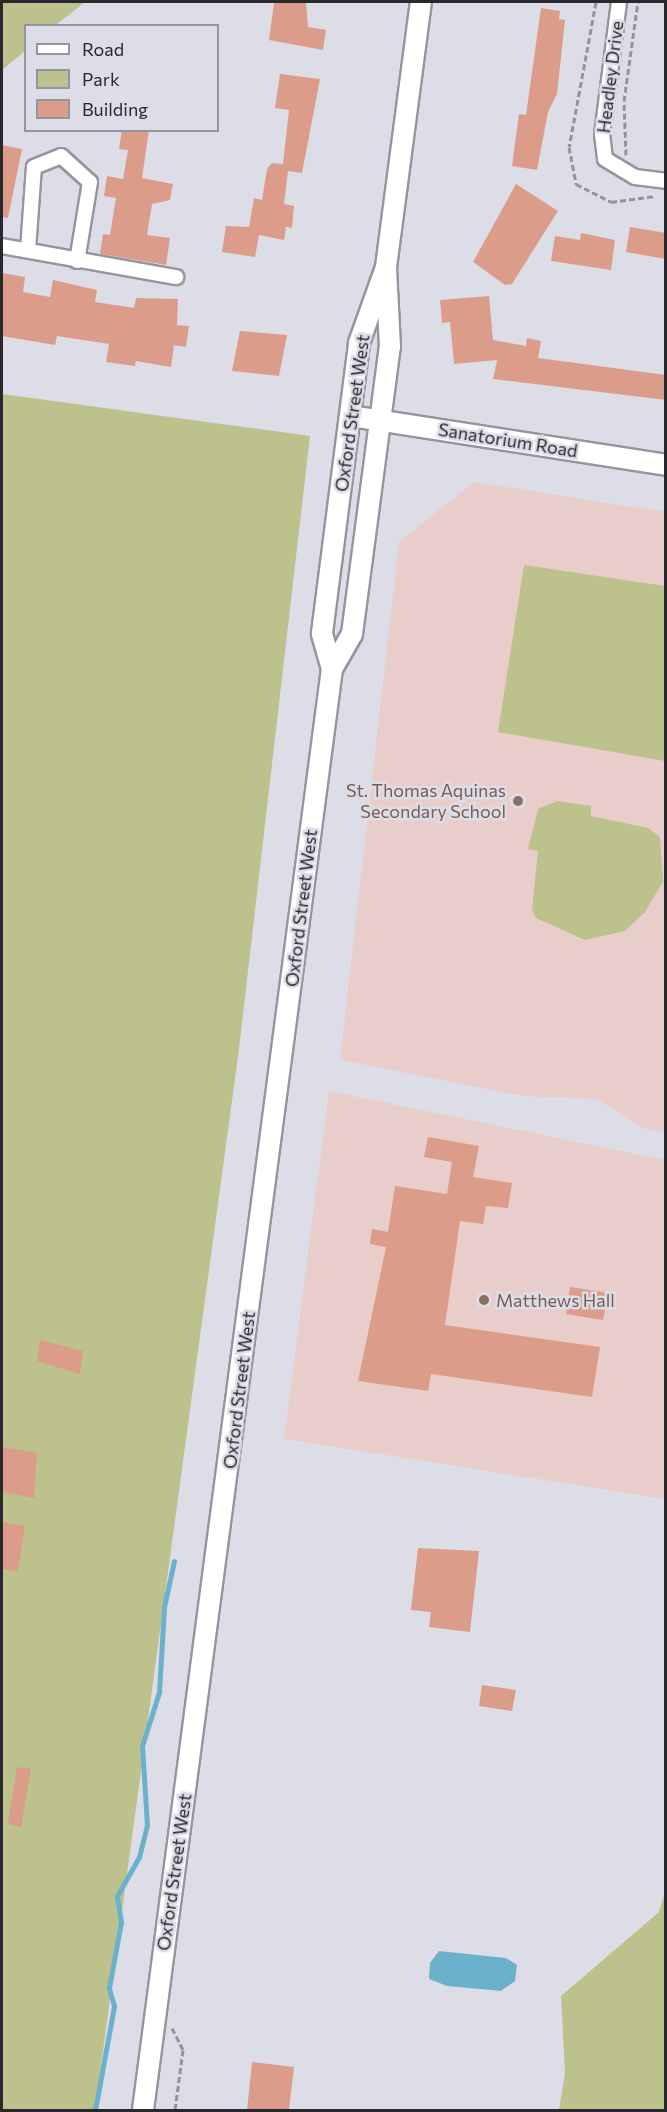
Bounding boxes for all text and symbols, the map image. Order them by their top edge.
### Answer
street label: Headley Drive [592,20,628,134]
legend [24,24,219,132]
text: Road [82,38,124,60]
text: Park [82,68,120,90]
text: Building [82,98,148,120]
street label: Oxford Street West [330,333,374,493]
street label: Sanatorium Road [437,418,579,462]
place label: St. Thomas Aquinas Secondary School [346,780,506,822]
marker: St. Thomas Aquinas Secondary School [511,794,525,808]
street label: Oxford Street West [281,828,321,988]
place label: Matthews Hall [496,1289,615,1311]
marker: Matthews Hall [477,1293,491,1307]
street label: Oxford Street West [219,1310,259,1470]
street label: Oxford Street West [152,1792,196,1952]

